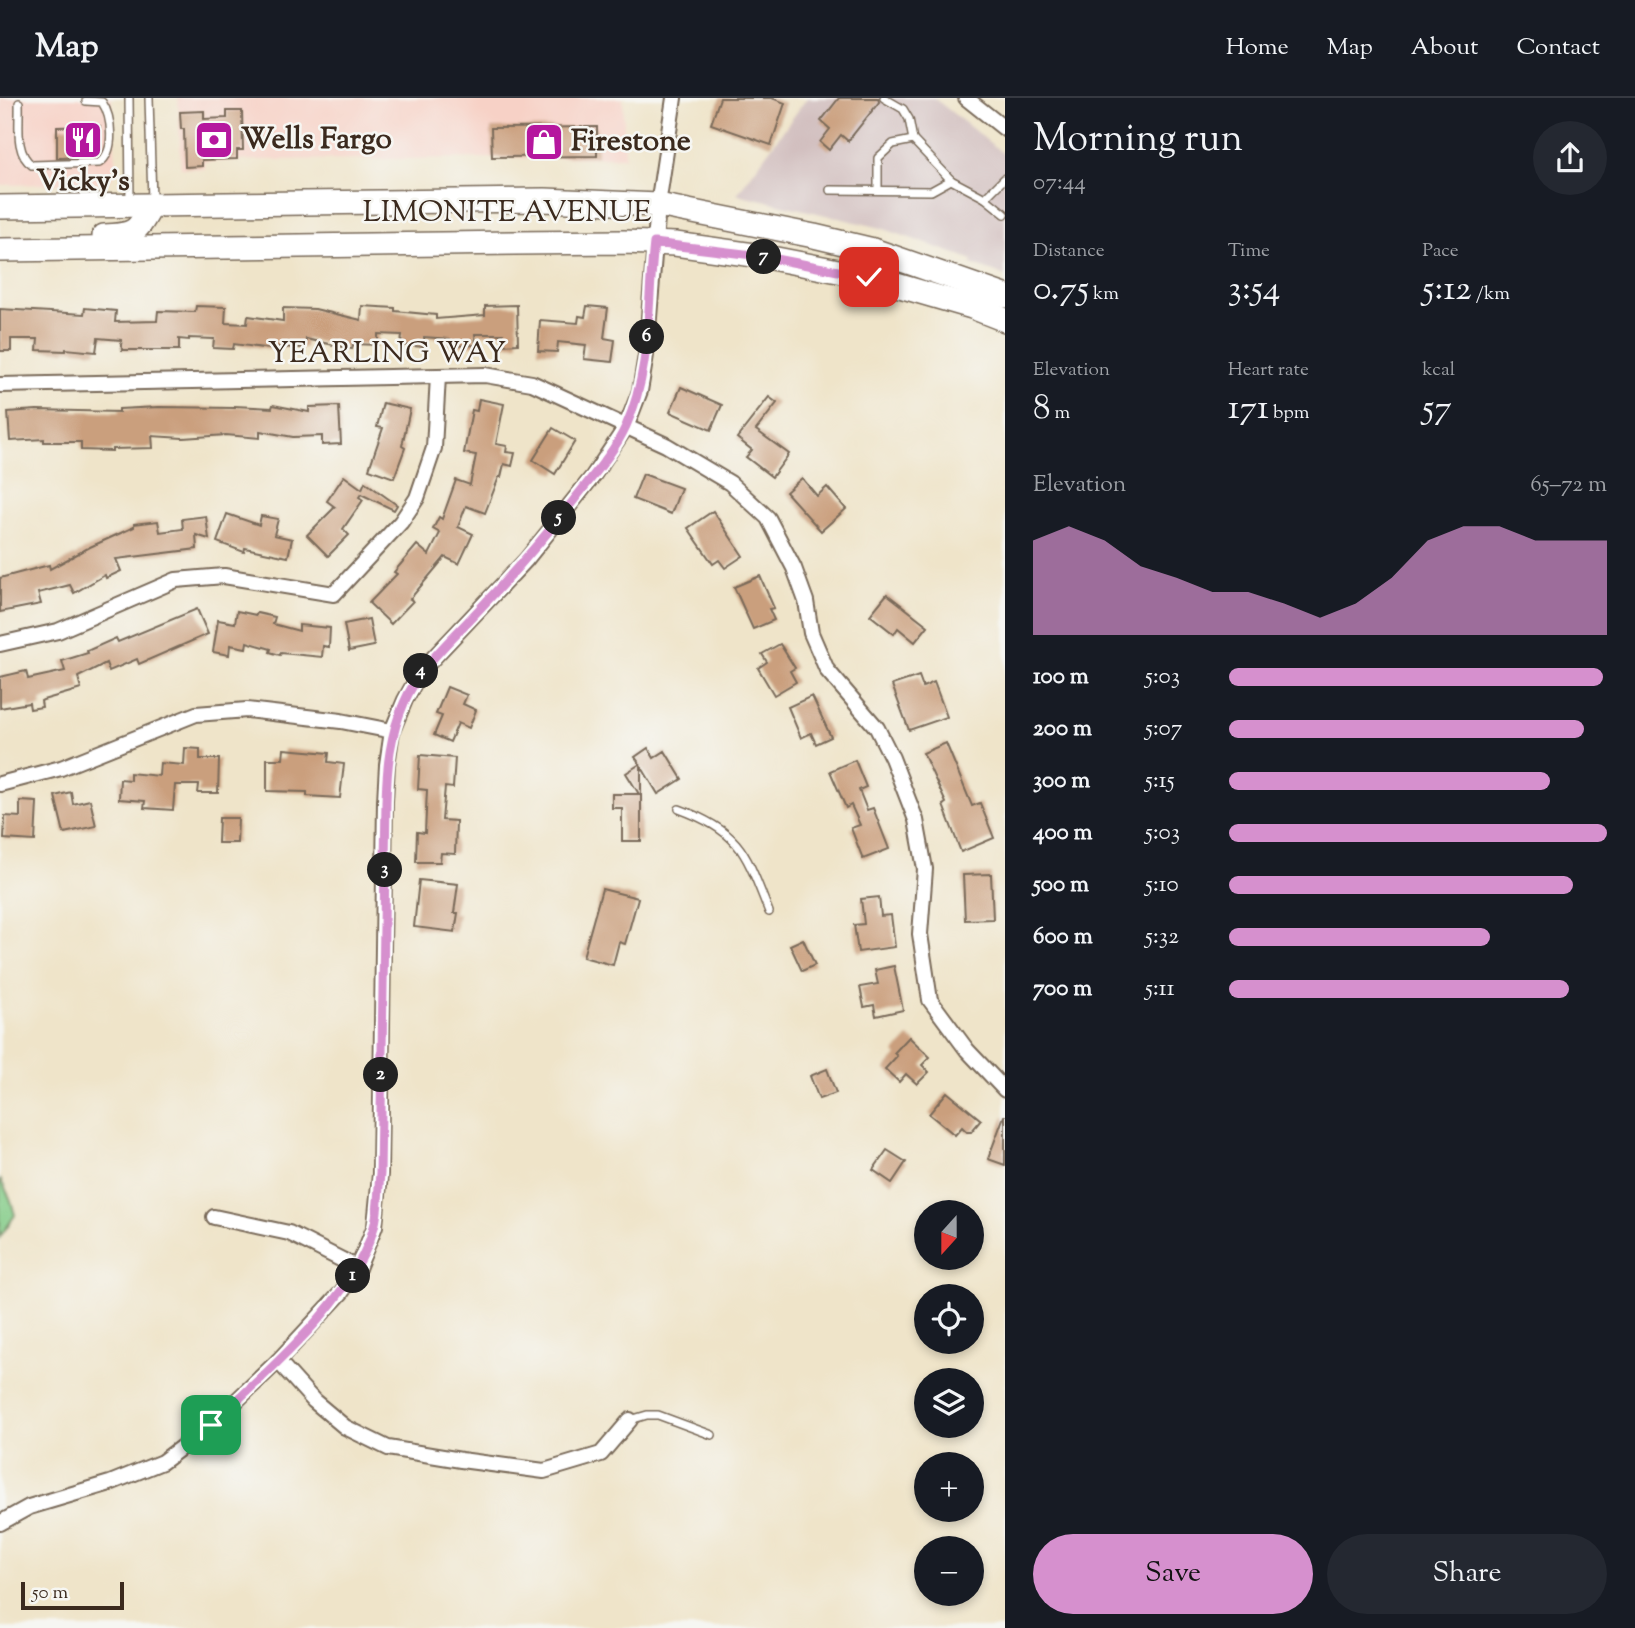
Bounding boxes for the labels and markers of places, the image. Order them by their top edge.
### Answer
restaurant icon: Vicky's [62,119,104,161]
bank icon: Wells Fargo [193,119,235,161]
place label: Wells Fargo [241,119,392,162]
shop icon: Firestone [523,121,565,163]
place label: Firestone [571,121,691,164]
place label: Vicky's [36,161,130,204]
pin: 7 [746,240,782,274]
pin [839,247,899,307]
pin: 6 [630,320,664,354]
pin: 5 [542,500,576,536]
pin: 4 [404,654,438,688]
pin: 3 [368,852,402,888]
pin: 2 [364,1058,398,1093]
pin: 1 [336,1258,370,1294]
pin [181,1395,241,1455]

